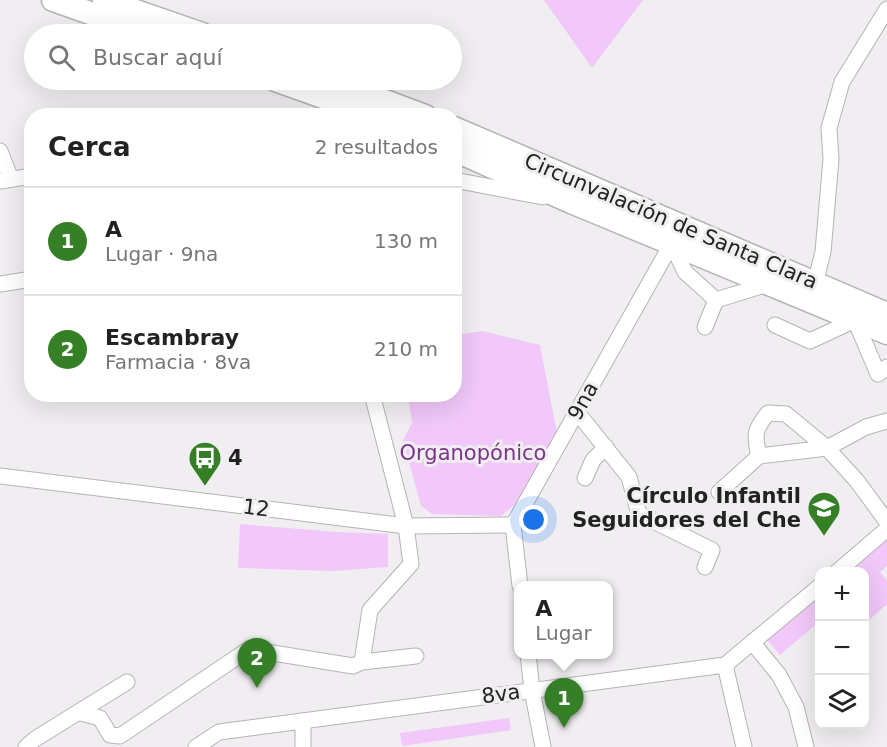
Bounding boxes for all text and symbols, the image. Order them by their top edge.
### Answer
search box [24,24,462,90]
icon: search [45,41,78,74]
text: Buscar aquí [93,45,223,70]
text: Cerca [48,132,131,162]
text: 2 resultados [315,135,438,159]
street label: Circunvalación de Santa Clara [521,148,821,294]
text: A [105,217,122,242]
text: 1 [61,229,74,253]
text: 130 m [374,229,438,253]
text: Lugar · 9na [105,242,218,266]
text: Escambray [105,325,239,350]
text: 2 [61,337,74,361]
text: 210 m [374,337,438,361]
text: Farmacia · 8va [105,350,251,374]
street label: 9na [563,378,603,424]
bus stop icon: 4 [187,440,223,487]
park label: Organopónico [400,441,546,465]
place label: 4 [228,446,243,470]
place label: Círculo Infantil Seguidores del Che [572,484,801,532]
school or university icon: Círculo Infantil Seguidores del Che [806,490,842,537]
street label: 12 [241,494,271,522]
your location [519,505,548,534]
map controls [815,567,869,729]
button: + [815,567,869,621]
popup [514,581,613,659]
text: A [535,596,552,621]
text: Lugar [535,621,592,645]
button: − [815,621,869,675]
pin: 2 [238,638,276,688]
button: layers [815,675,869,729]
pin: 1 [544,678,584,728]
street label: 8va [480,679,522,709]

